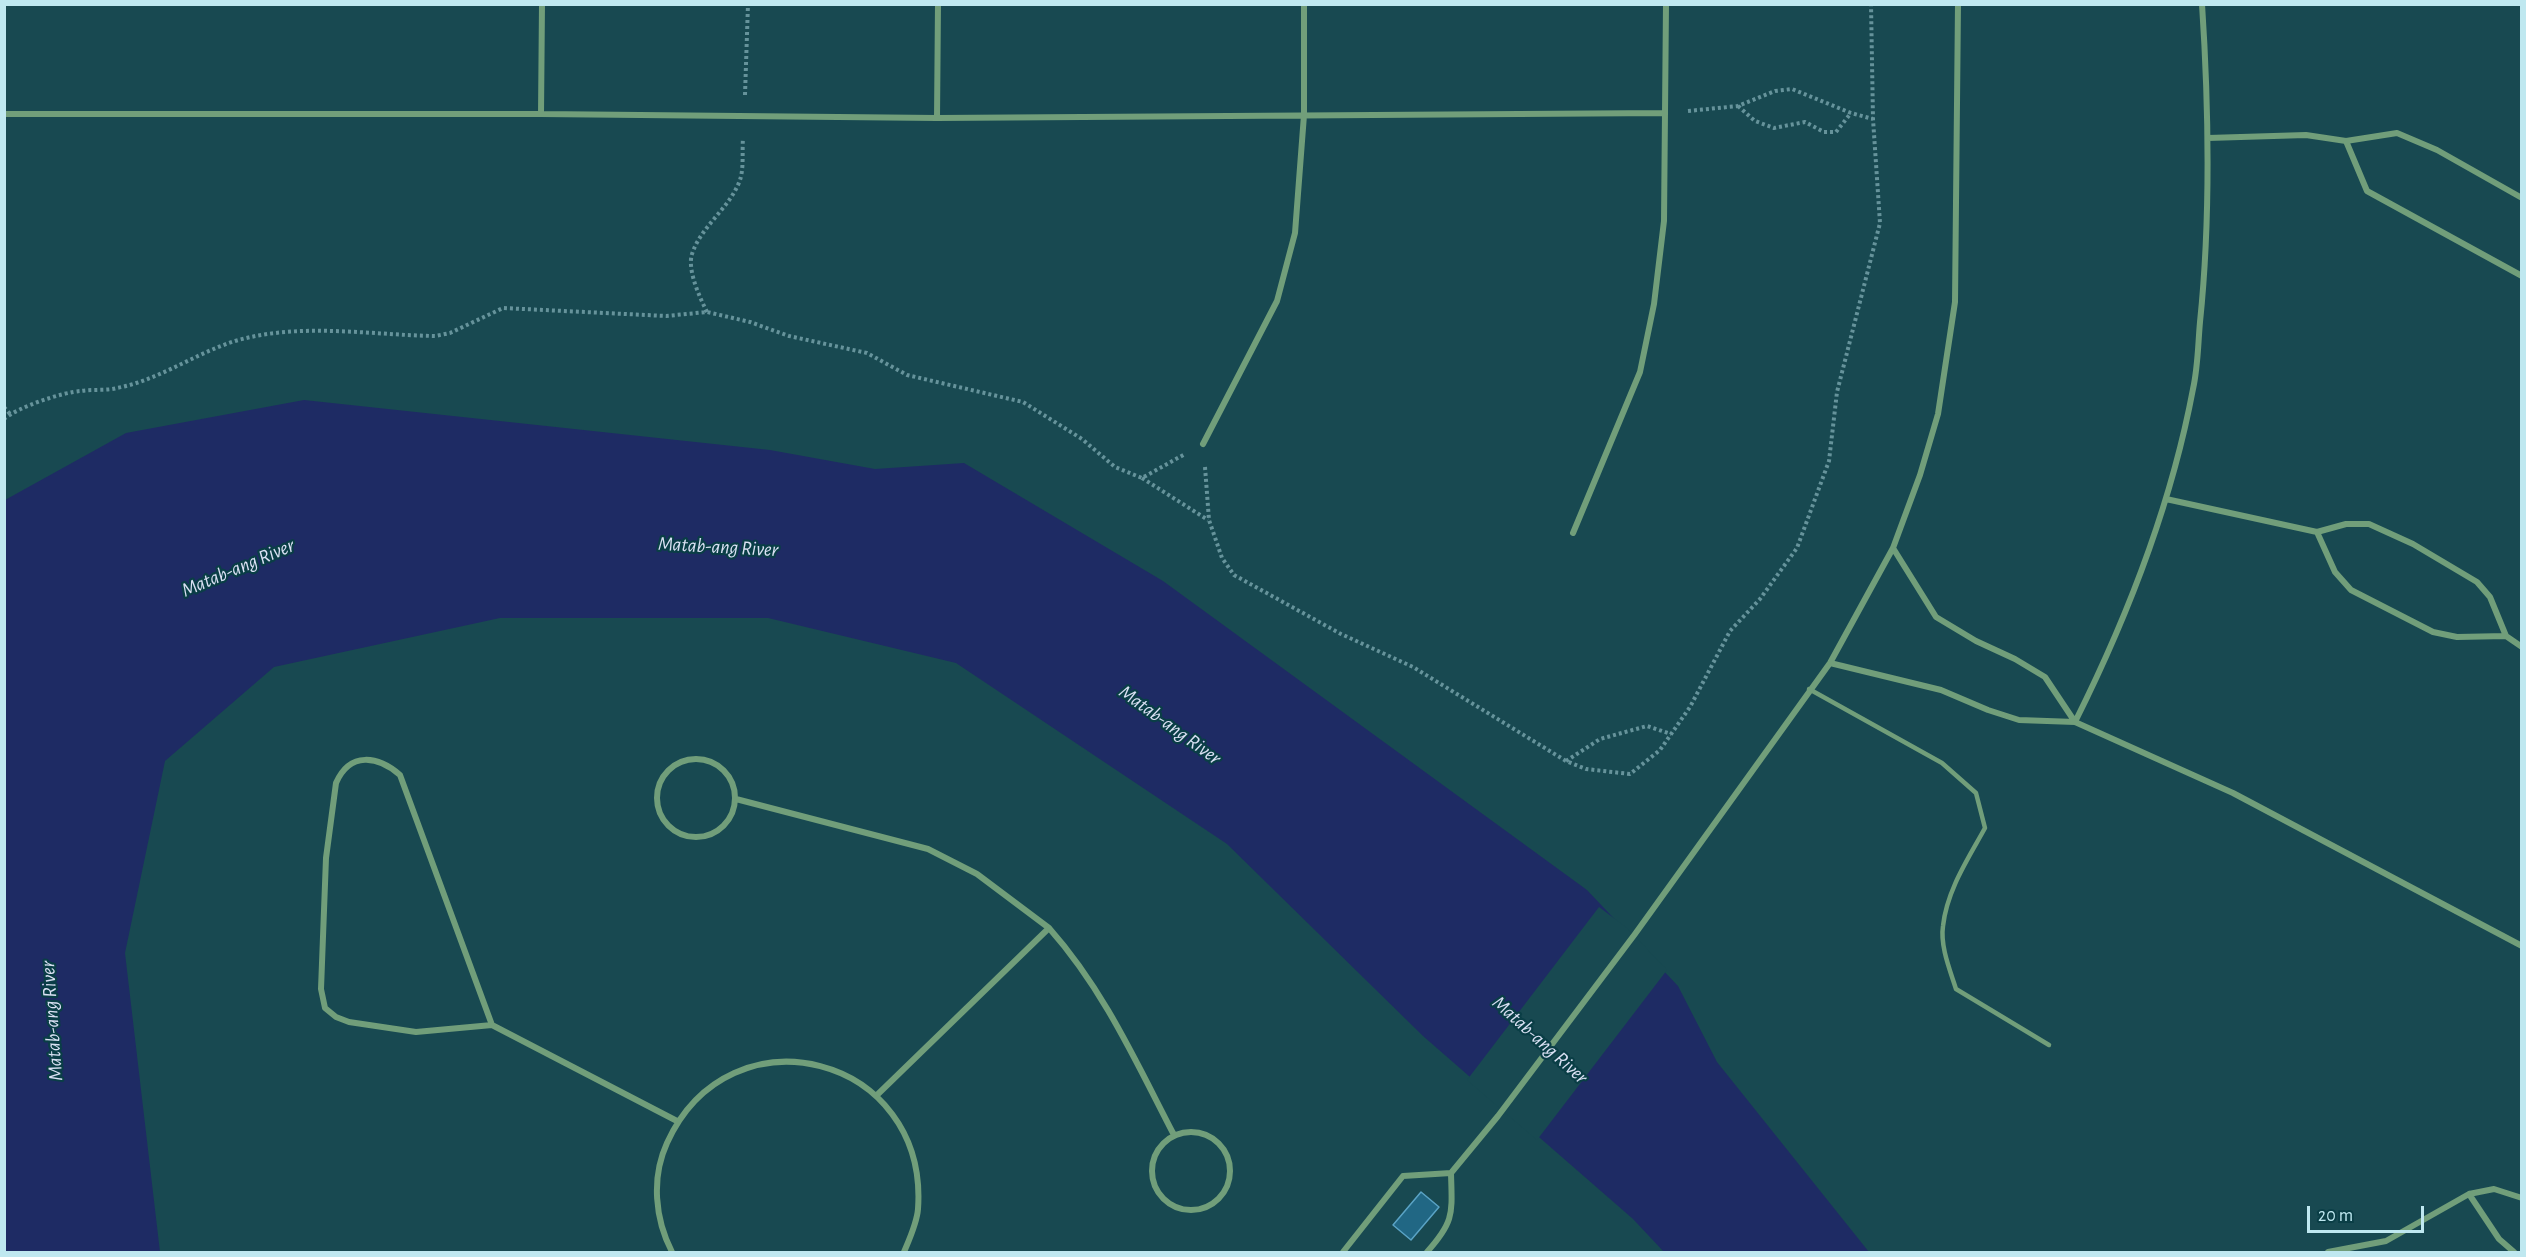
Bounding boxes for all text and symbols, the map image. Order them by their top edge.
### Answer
water label: Matab-ang River [657,532,779,562]
water label: Matab-ang River [178,533,298,603]
water label: Matab-ang River [1114,680,1226,770]
water label: Matab-ang River [36,960,68,1082]
water label: Matab-ang River [1487,991,1593,1089]
scale bar [2310,1194,2427,1232]
text: 20 m [2318,1207,2353,1225]

